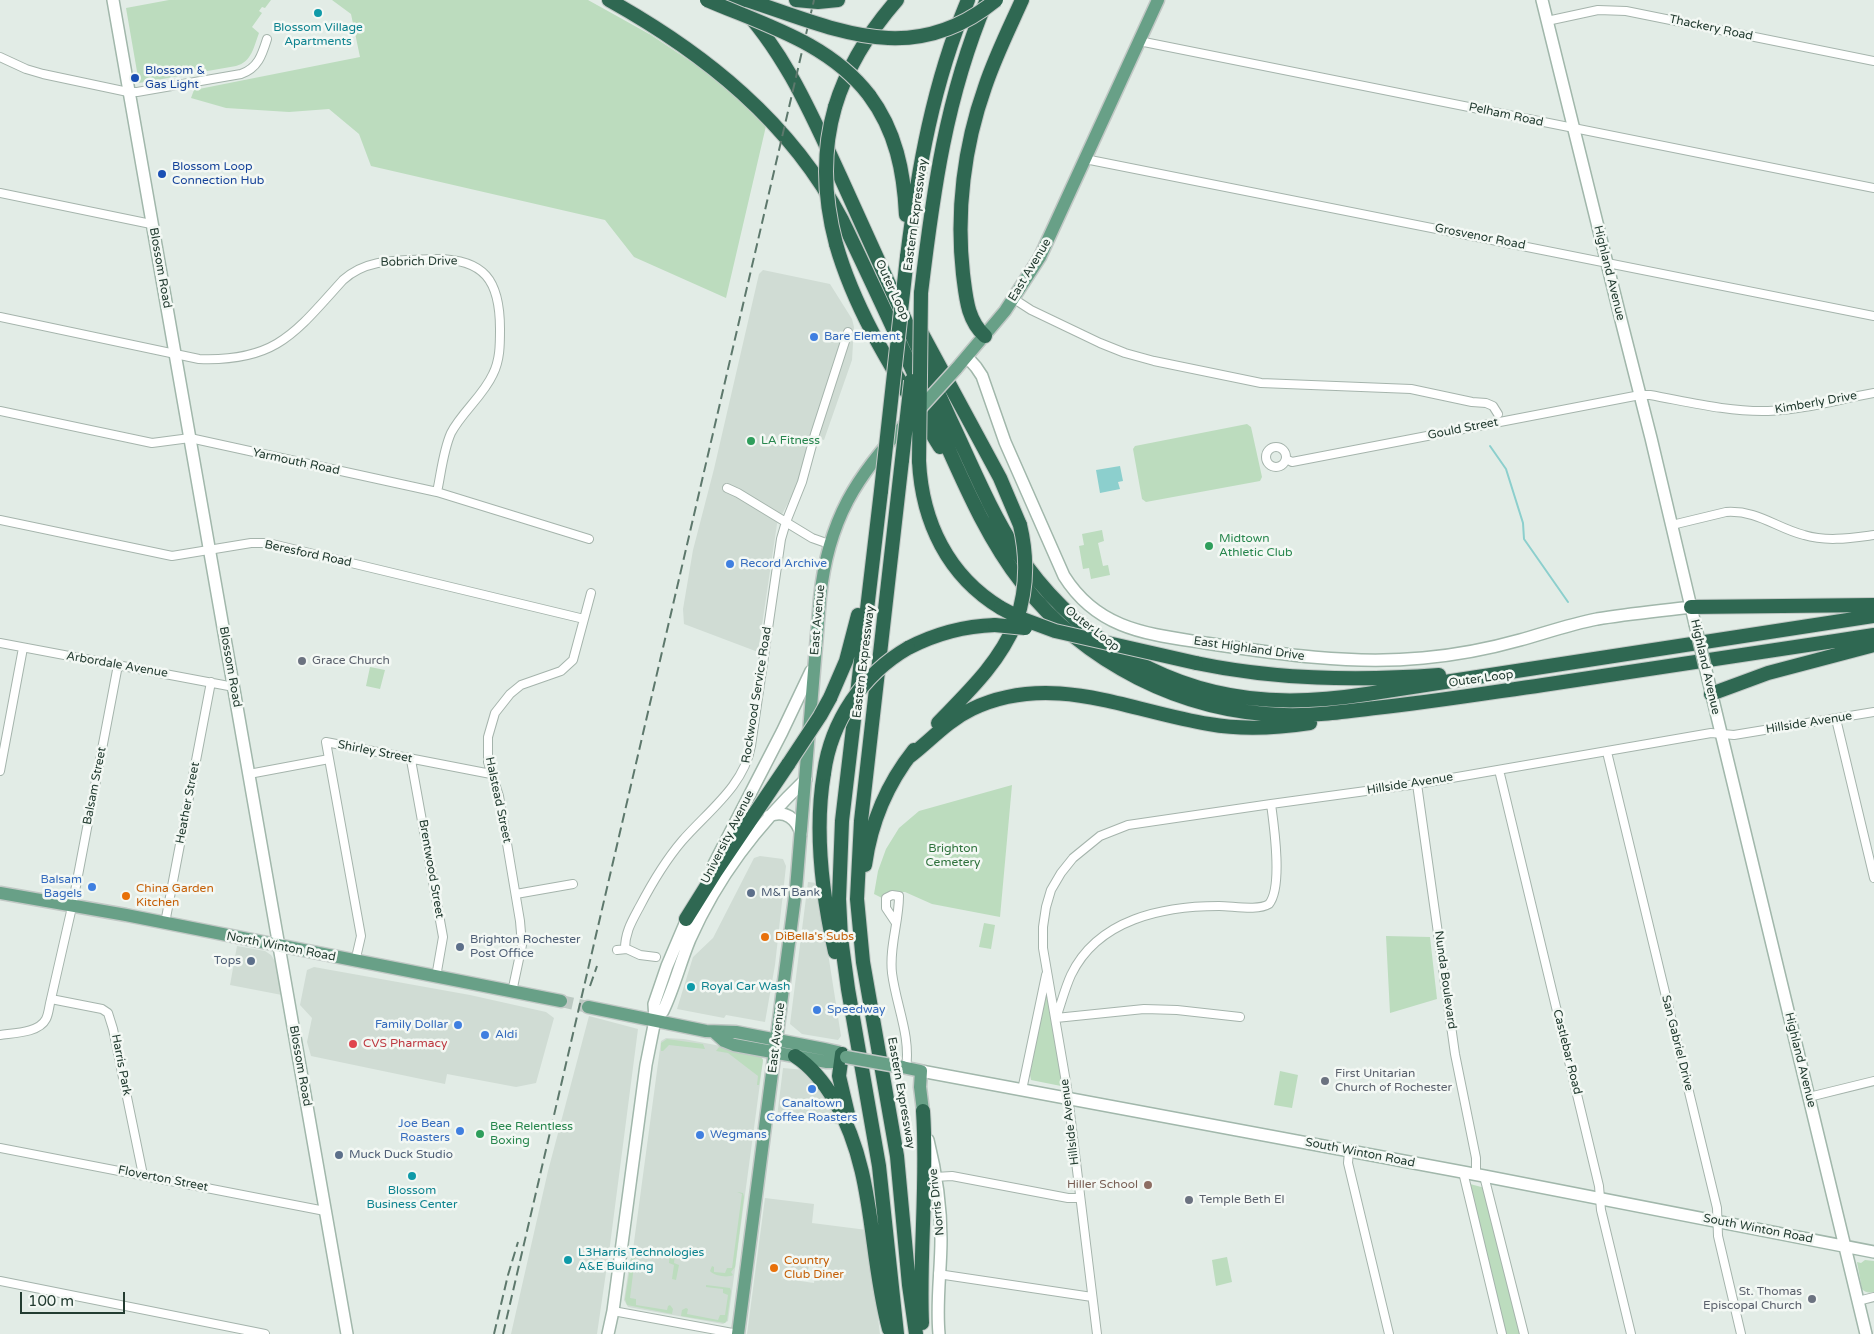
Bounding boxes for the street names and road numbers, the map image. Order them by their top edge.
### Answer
street label: Thackery Road [1668,12,1754,44]
street label: Pelham Road [1467,100,1545,130]
street label: Eastern Expressway [901,158,931,272]
street label: Grosvenor Road [1433,221,1527,253]
street label: Highland Avenue [1590,224,1628,322]
street label: Blossom Road [146,227,174,309]
street label: East Avenue [1006,236,1054,304]
street label: Bobrich Drive [380,254,458,270]
street label: Outer Loop [872,257,912,323]
street label: Kimberly Drive [1774,389,1858,417]
street label: Gould Street [1426,415,1500,443]
street label: Yarmouth Road [251,446,341,478]
street label: Beresford Road [263,538,353,570]
street label: East Avenue [808,584,828,656]
street label: Outer Loop [1062,603,1122,655]
street label: Eastern Expressway [850,605,878,719]
street label: Highland Avenue [1687,618,1723,716]
street label: Blossom Road [216,626,244,708]
street label: Rockwood Service Road [739,626,775,764]
street label: East Highland Drive [1193,634,1305,664]
street label: Arbordale Avenue [65,649,169,681]
street label: Outer Loop [1448,667,1514,691]
street label: Hillside Avenue [1765,709,1853,737]
street label: Shirley Street [336,738,414,766]
street label: Balsam Street [80,746,110,826]
street label: Halstead Street [482,756,514,844]
street label: Heather Street [173,761,203,845]
street label: Hillside Avenue [1366,770,1454,798]
street label: University Avenue [698,788,758,886]
street label: Brentwood Street [415,818,447,920]
street label: North Winton Road [225,929,337,965]
street label: Nunda Boulevard [1431,930,1459,1030]
street label: San Gabriel Drive [1658,994,1696,1092]
street label: East Avenue [766,1002,788,1074]
street label: Castlebar Road [1549,1008,1585,1096]
street label: Highland Avenue [1781,1011,1819,1109]
street label: Blossom Road [286,1025,314,1107]
street label: Harris Park [108,1033,134,1097]
street label: Eastern Expressway [884,1036,918,1150]
street label: Hillside Avenue [1058,1078,1082,1166]
street label: South Winton Road [1304,1135,1416,1171]
street label: Floverton Street [117,1163,209,1195]
street label: Norris Drive [926,1168,948,1236]
street label: South Winton Road [1702,1211,1814,1247]

